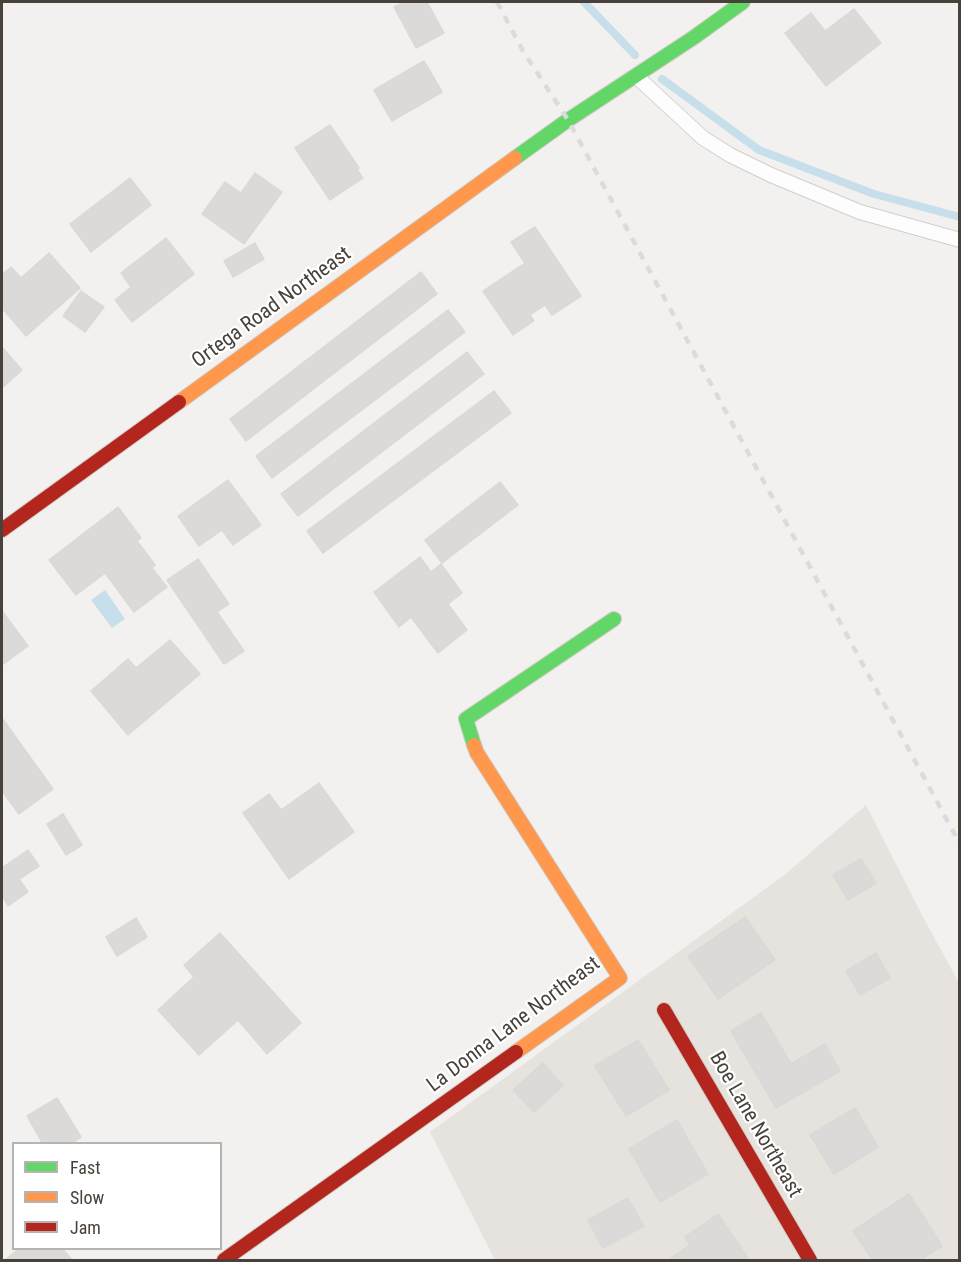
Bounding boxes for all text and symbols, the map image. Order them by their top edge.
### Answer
street label: Ortega Road Northeast [188,242,356,374]
street label: La Donna Lane Northeast [423,952,605,1098]
street label: Boe Lane Northeast [703,1048,807,1202]
legend [12,1142,222,1250]
text: Fast [70,1157,101,1178]
text: Slow [70,1187,104,1208]
text: Jam [70,1217,101,1238]

